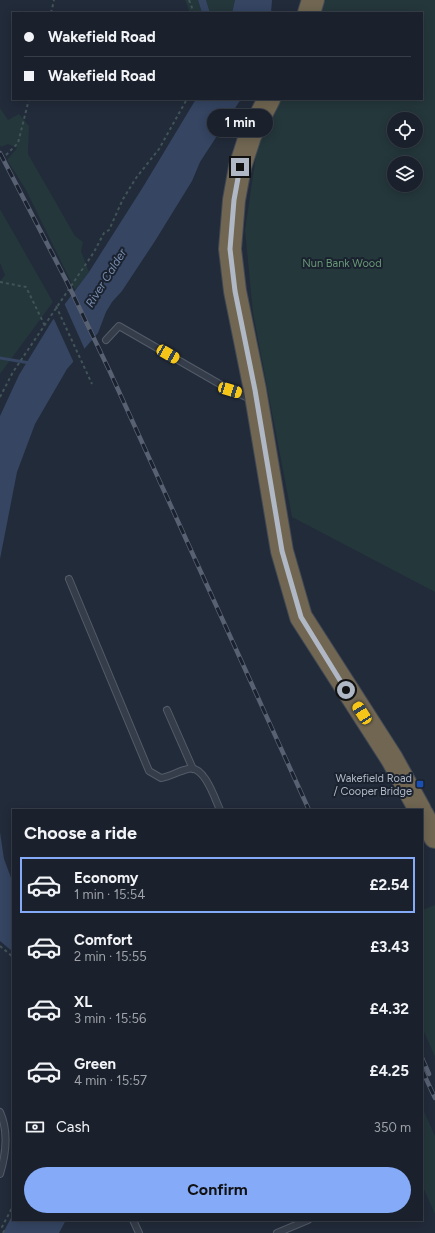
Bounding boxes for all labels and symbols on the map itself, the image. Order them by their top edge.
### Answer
callout: 1 min [207,109,273,137]
route end [231,158,249,176]
water label: River Calder [83,245,130,310]
park label: Nun Bank Wood [302,257,382,270]
car [155,343,181,365]
car [217,381,243,399]
route start [337,681,355,699]
car [350,700,374,726]
place label: Wakefield Road / Cooper Bridge [333,772,412,798]
marker: Wakefield Road / Cooper Bridge [415,779,425,789]

